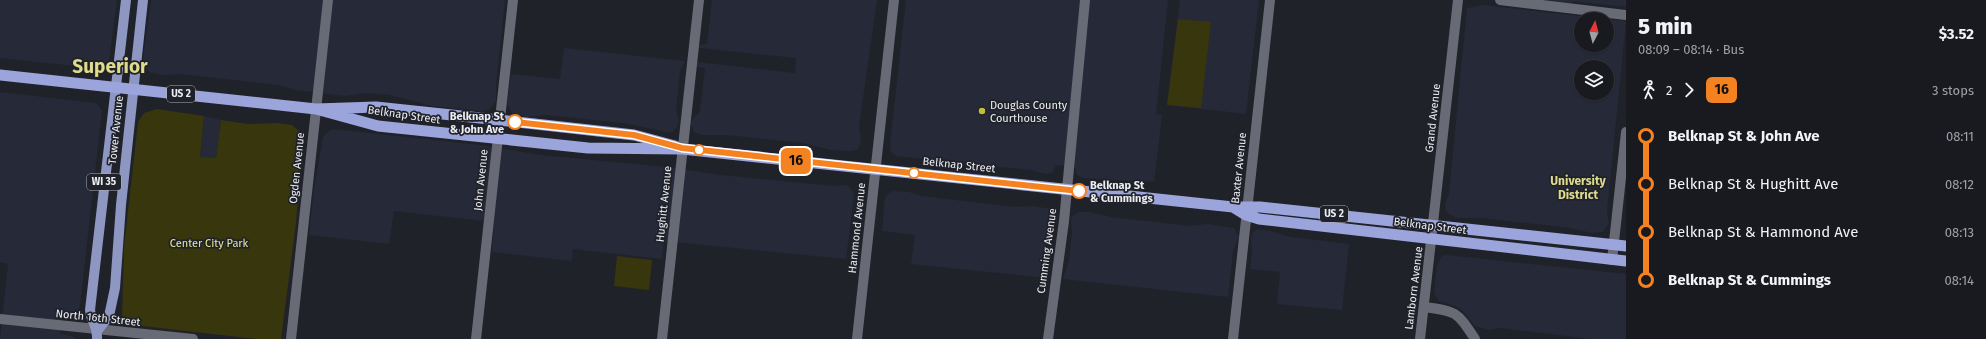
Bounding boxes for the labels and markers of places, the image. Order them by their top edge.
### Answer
place label: Douglas County Courthouse [990,99,1068,125]
marker: Douglas County Courthouse [977,106,987,116]
place label: Belknap St & John Ave [450,110,505,136]
marker: Belknap St & John Ave [507,114,523,130]
unlabelled marker [693,144,705,156]
unlabelled marker [908,167,920,179]
place label: Belknap St & Cummings [1090,179,1153,205]
marker: Belknap St & Cummings [1071,183,1087,199]

